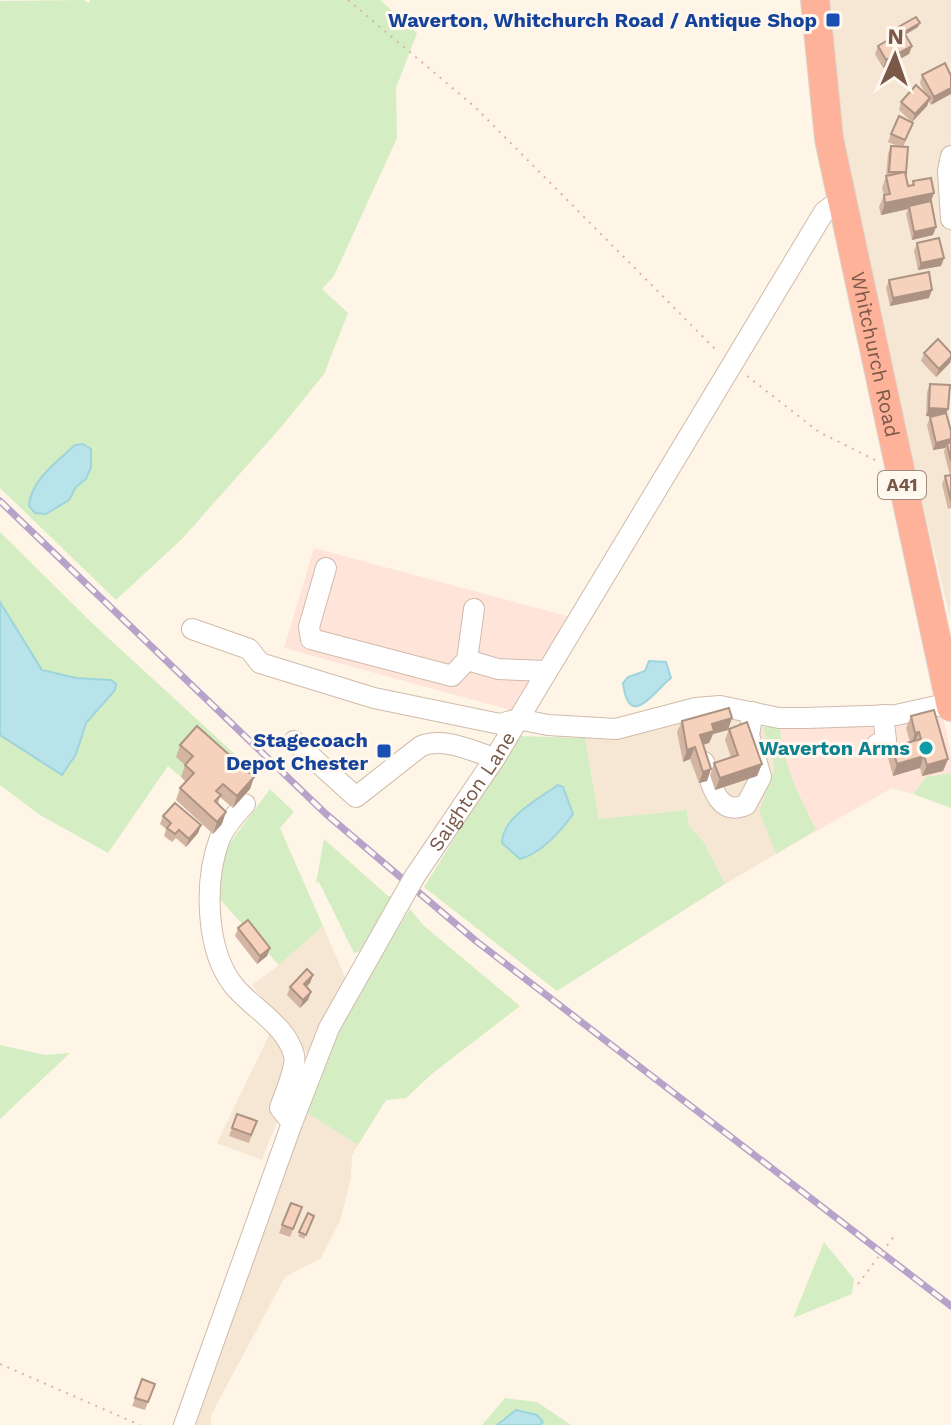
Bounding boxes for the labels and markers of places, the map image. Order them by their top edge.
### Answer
place label: Waverton, Whitchurch Road / Antique Shop [388,8,817,32]
marker: Waverton, Whitchurch Road / Antique Shop [824,11,842,29]
place label: Stagecoach Depot Chester [226,728,368,775]
place label: Waverton Arms [759,736,910,760]
marker: Waverton Arms [917,739,935,757]
marker: Stagecoach Depot Chester [375,742,393,760]

